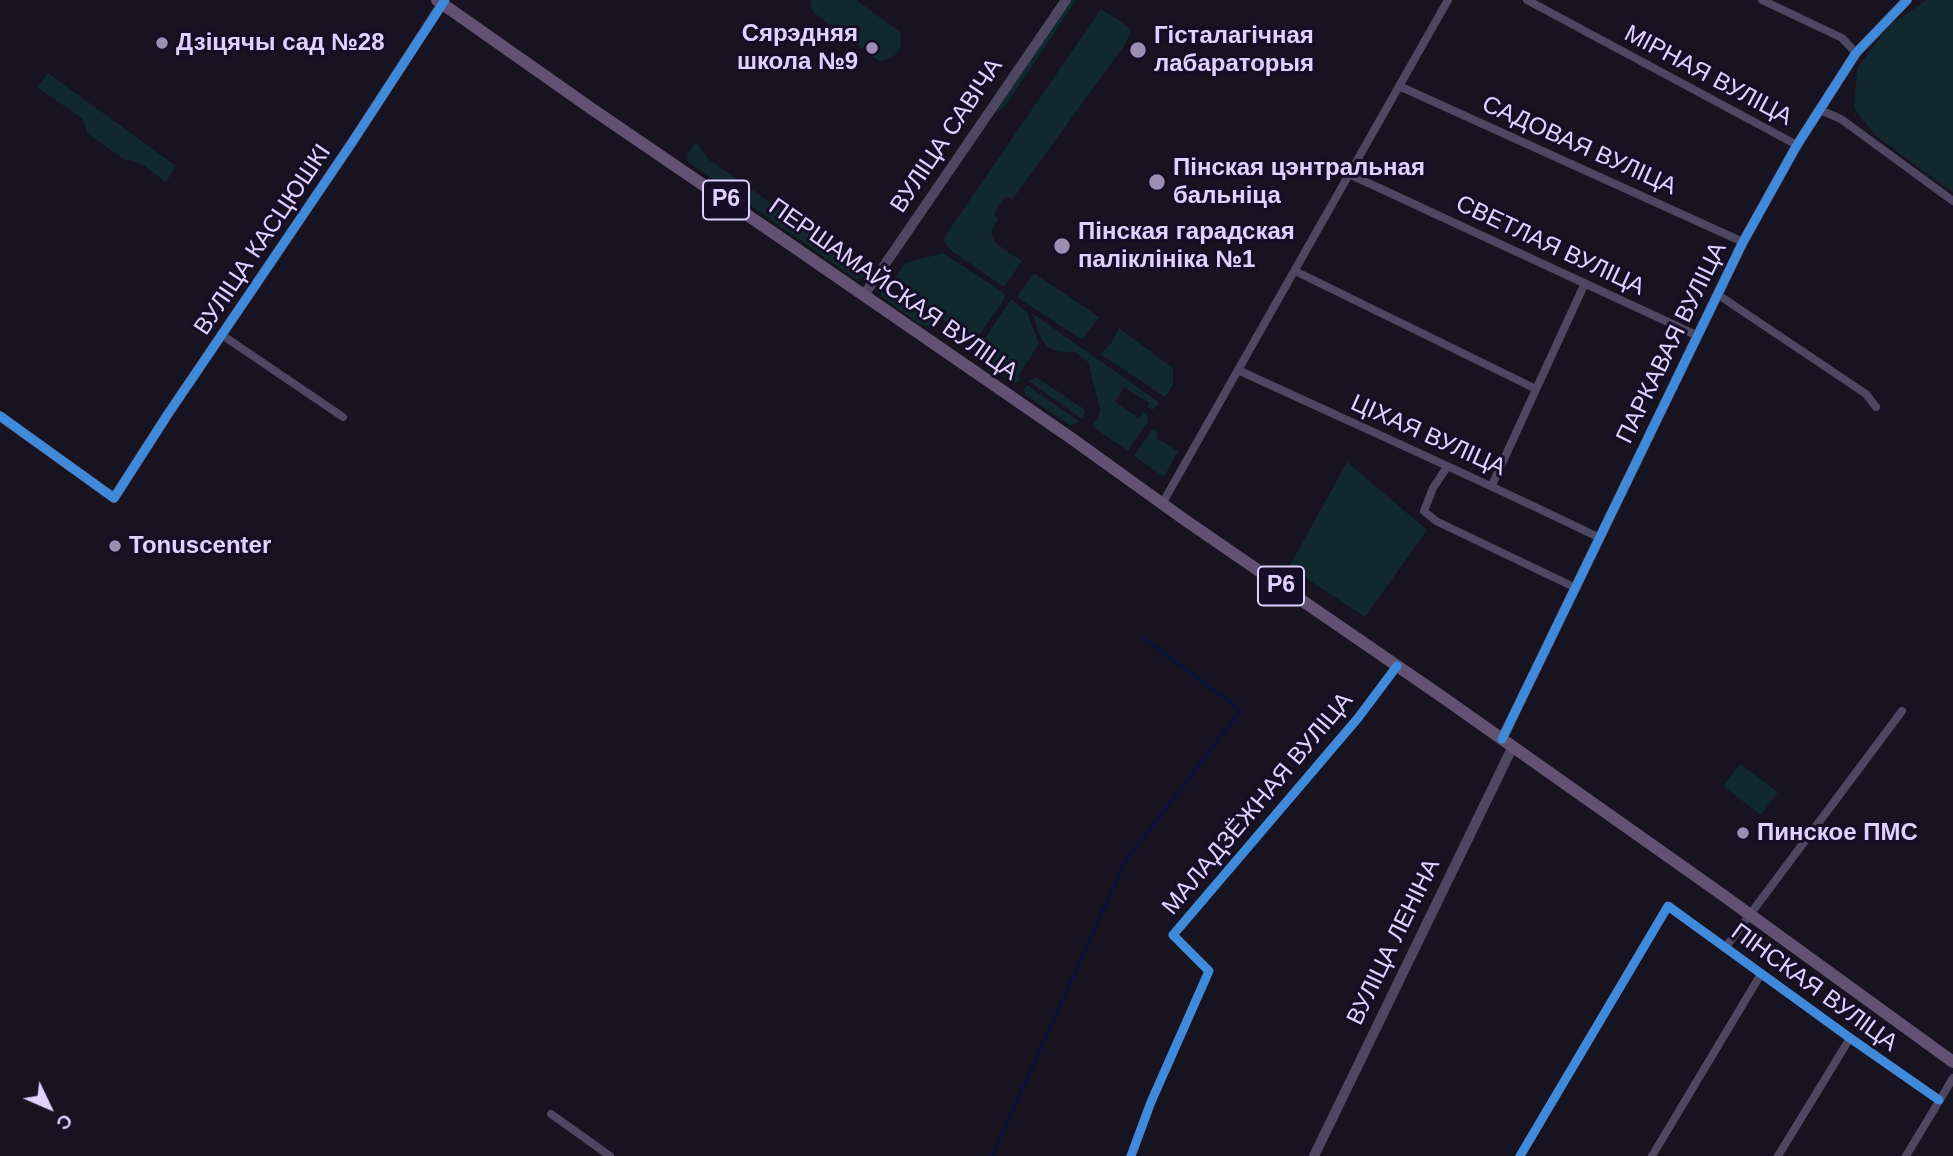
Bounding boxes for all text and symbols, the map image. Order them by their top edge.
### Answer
place label: Сярэдняя школа №9 [737,20,858,76]
street label: МІРНАЯ ВУЛІЦА [1619,20,1797,132]
place label: Гісталагічная лабараторыя [1154,22,1314,78]
place label: Дзіцячы сад №28 [176,29,384,57]
marker: Дзіцячы сад №28 [154,35,170,51]
marker: Сярэдняя школа №9 [864,40,880,56]
marker: Гісталагічная лабараторыя [1128,40,1148,60]
street label: ВУЛІЦА САВІЧА [885,53,1009,219]
street label: САДОВАЯ ВУЛІЦА [1477,90,1681,202]
street label: ВУЛІЦА КАСЦЮШКІ [188,139,338,341]
place label: Пінская цэнтральная бальніца [1173,154,1425,210]
marker: Пінская цэнтральная бальніца [1147,172,1167,192]
road number: Р6 [703,181,749,220]
street label: СВЕТЛАЯ ВУЛІЦА [1451,190,1649,302]
street label: ПЕРШАМАЙСКАЯ ВУЛІЦА [763,193,1023,387]
place label: Пінская гарадская паліклініка №1 [1078,218,1295,274]
marker: Пінская гарадская паліклініка №1 [1052,236,1072,256]
street label: ПАРКАВАЯ ВУЛІЦА [1611,238,1733,448]
street label: ЦІХАЯ ВУЛІЦА [1346,389,1510,483]
place label: Tonuscenter [129,532,271,560]
marker: Tonuscenter [107,538,123,554]
road number: Р6 [1258,566,1304,606]
street label: МАЛАДЗЁЖНАЯ ВУЛІЦА [1157,687,1359,921]
place label: Пинское ПМС [1757,819,1918,847]
marker: Пинское ПМС [1735,825,1751,841]
street label: ВУЛІЦА ЛЕНІНА [1341,854,1447,1030]
street label: ПІНСКАЯ ВУЛІЦА [1725,918,1903,1058]
north arrow [14,1072,84,1142]
text: С [52,1110,77,1134]

